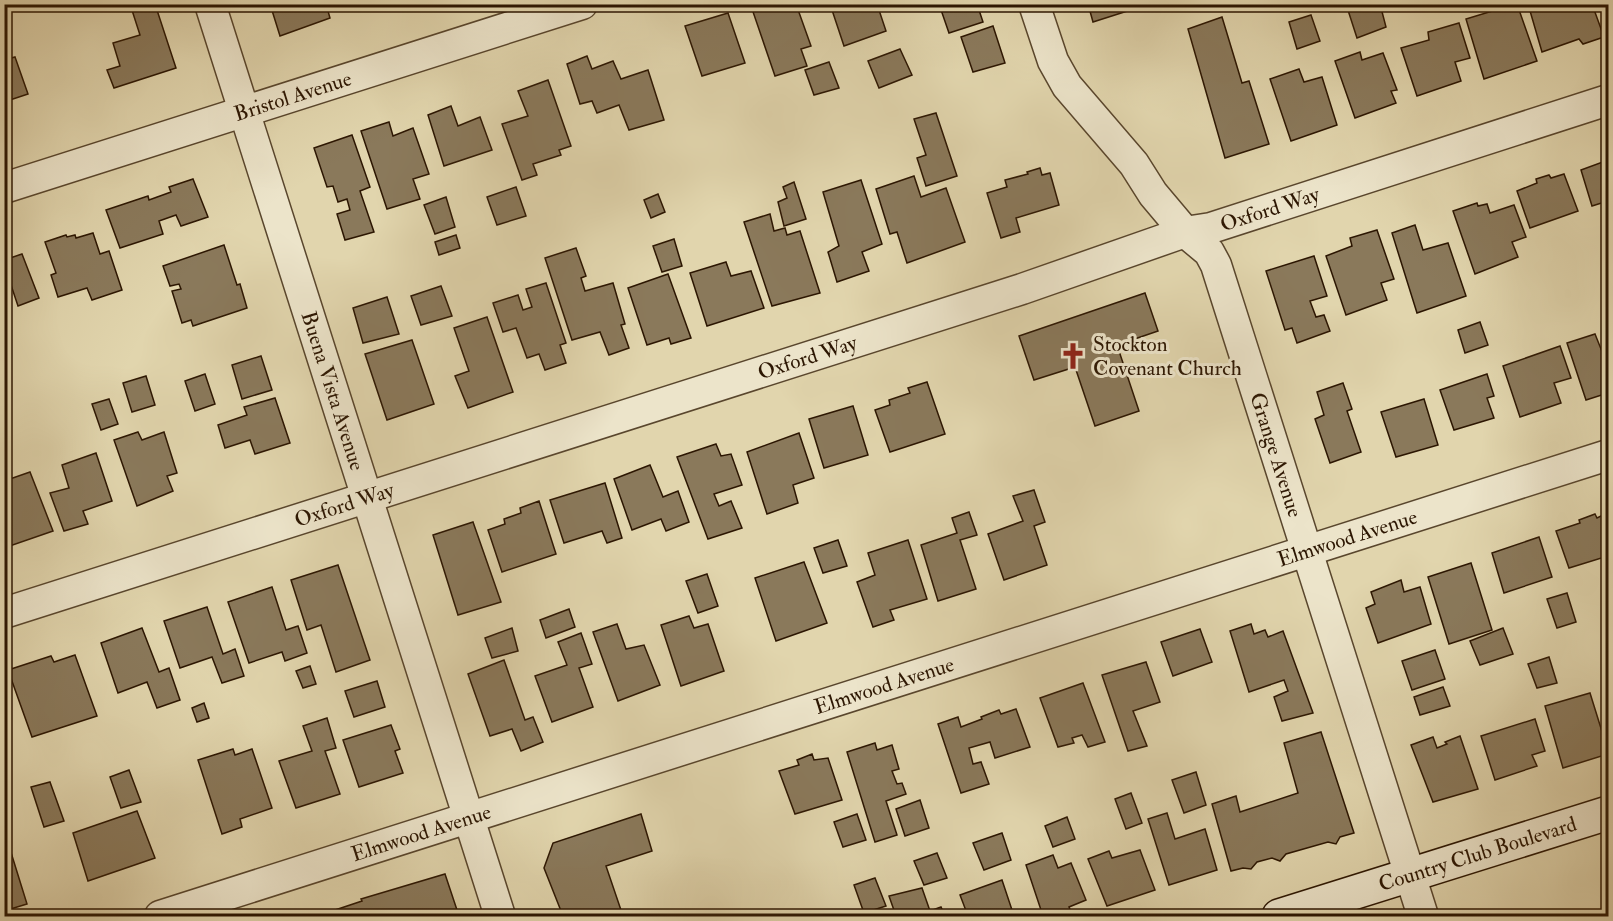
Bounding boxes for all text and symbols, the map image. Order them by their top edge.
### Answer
street label: Bristol Avenue [231,65,355,128]
street label: Oxford Way [1217,181,1324,238]
street label: Buena Vista Avenue [295,308,371,474]
street label: Oxford Way [754,329,861,386]
place label: Stockton Covenant Church [1093,331,1242,382]
church icon: Stockton Covenant Church [1058,341,1088,371]
street label: Grange Avenue [1243,389,1308,521]
street label: Oxford Way [291,477,398,534]
street label: Elmwood Avenue [1274,504,1421,573]
street label: Elmwood Avenue [811,651,958,721]
street label: Elmwood Avenue [348,798,495,868]
street label: Country Club Boulevard [1375,810,1581,898]

